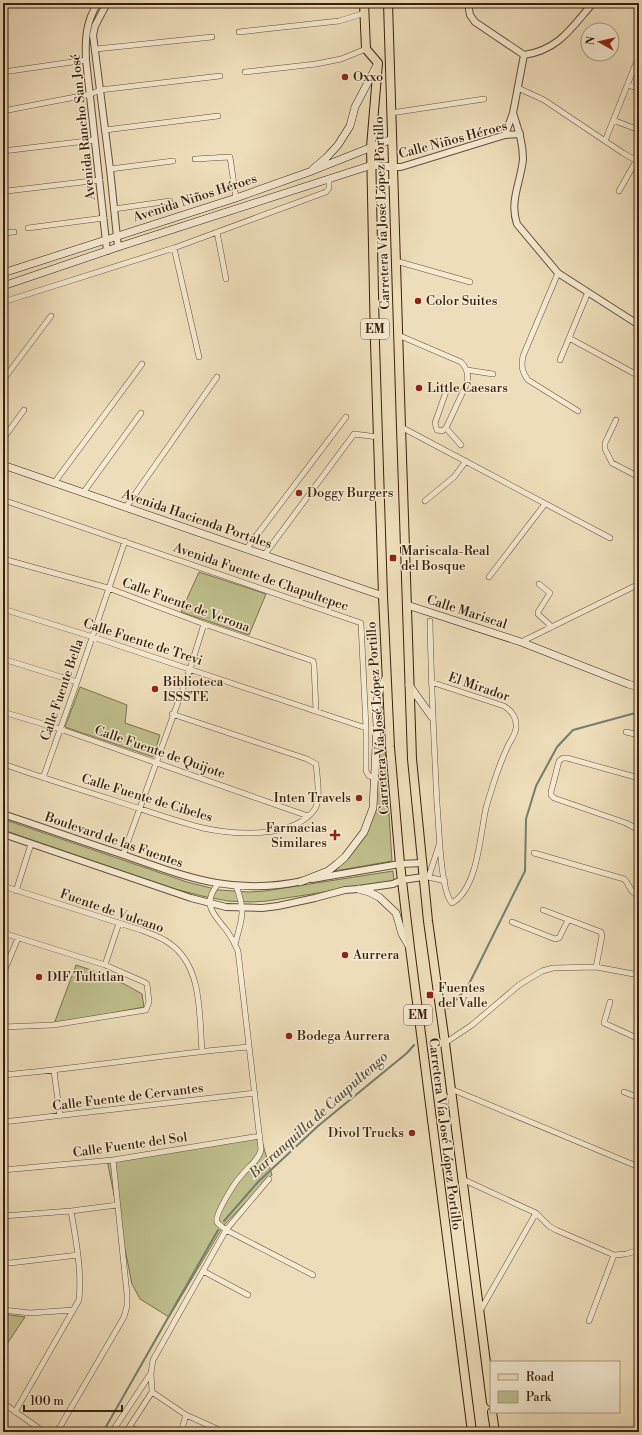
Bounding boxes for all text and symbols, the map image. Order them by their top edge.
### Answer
north arrow [580,22,620,62]
text: N [584,35,599,46]
street label: Avenida Rancho San José [67,53,99,202]
place label: Oxxo [353,69,383,85]
marker: Oxxo [340,72,350,82]
street label: Carretera Vía José López Portillo [371,116,393,310]
street label: Calle Niños Héroes [397,118,509,162]
street label: Avenida Niños Héroes [130,170,259,226]
place label: Color Suites [426,293,498,309]
marker: Color Suites [413,296,423,306]
road number: EM [361,319,389,339]
place label: Little Caesars [427,380,508,396]
marker: Little Caesars [414,383,424,393]
street label: Avenida Hacienda Portales [119,485,274,552]
place label: Doggy Burgers [307,485,394,501]
marker: Doggy Burgers [294,488,304,498]
street label: Avenida Fuente de Chapultepec [170,539,351,615]
place label: Mariscala-Real del Bosque [401,543,490,574]
marker: Mariscala-Real del Bosque [388,553,398,563]
street label: Calle Fuente de Verona [120,574,252,636]
street label: Calle Mariscal [425,592,509,633]
street label: Calle Fuente de Trevi [81,615,205,669]
street label: Carretera Vía José López Portillo [363,621,393,815]
street label: Calle Fuente Bella [37,637,87,743]
street label: El Mirador [446,669,512,705]
place label: Biblioteca ISSSTE [162,674,224,705]
marker: Biblioteca ISSSTE [150,684,160,694]
street label: Calle Fuente de Quijote [93,722,228,782]
street label: Calle Fuente de Cibeles [79,770,215,826]
place label: Inten Travels [274,790,351,806]
marker: Inten Travels [354,793,364,803]
street label: Boulevard de las Fuentes [42,808,186,871]
place label: Farmacias Similares [266,820,327,851]
marker: Farmacias Similares [330,830,340,840]
street label: Fuente de Vulcano [58,886,166,936]
place label: Aurrera [352,947,400,963]
marker: Aurrera [340,950,350,960]
place label: DIF Tultitlan [47,969,125,985]
marker: DIF Tultitlan [34,972,44,982]
place label: Fuentes del Valle [438,980,488,1011]
marker: Fuentes del Valle [425,990,435,1000]
road number: EM [404,1005,432,1025]
place label: Bodega Aurrera [296,1028,390,1044]
marker: Bodega Aurrera [284,1031,294,1041]
street label: Carretera Vía José López Portillo [425,1037,465,1231]
water label: Barranquilla de Caupultengo [245,1048,392,1183]
street label: Calle Fuente de Cervantes [52,1080,205,1114]
place label: Divol Trucks [328,1125,404,1141]
marker: Divol Trucks [407,1128,417,1138]
street label: Calle Fuente del Sol [72,1129,188,1161]
legend [490,1361,620,1413]
text: Road [526,1370,554,1385]
scale bar [24,1387,122,1413]
text: Park [526,1390,552,1405]
text: 100 m [30,1394,64,1409]

